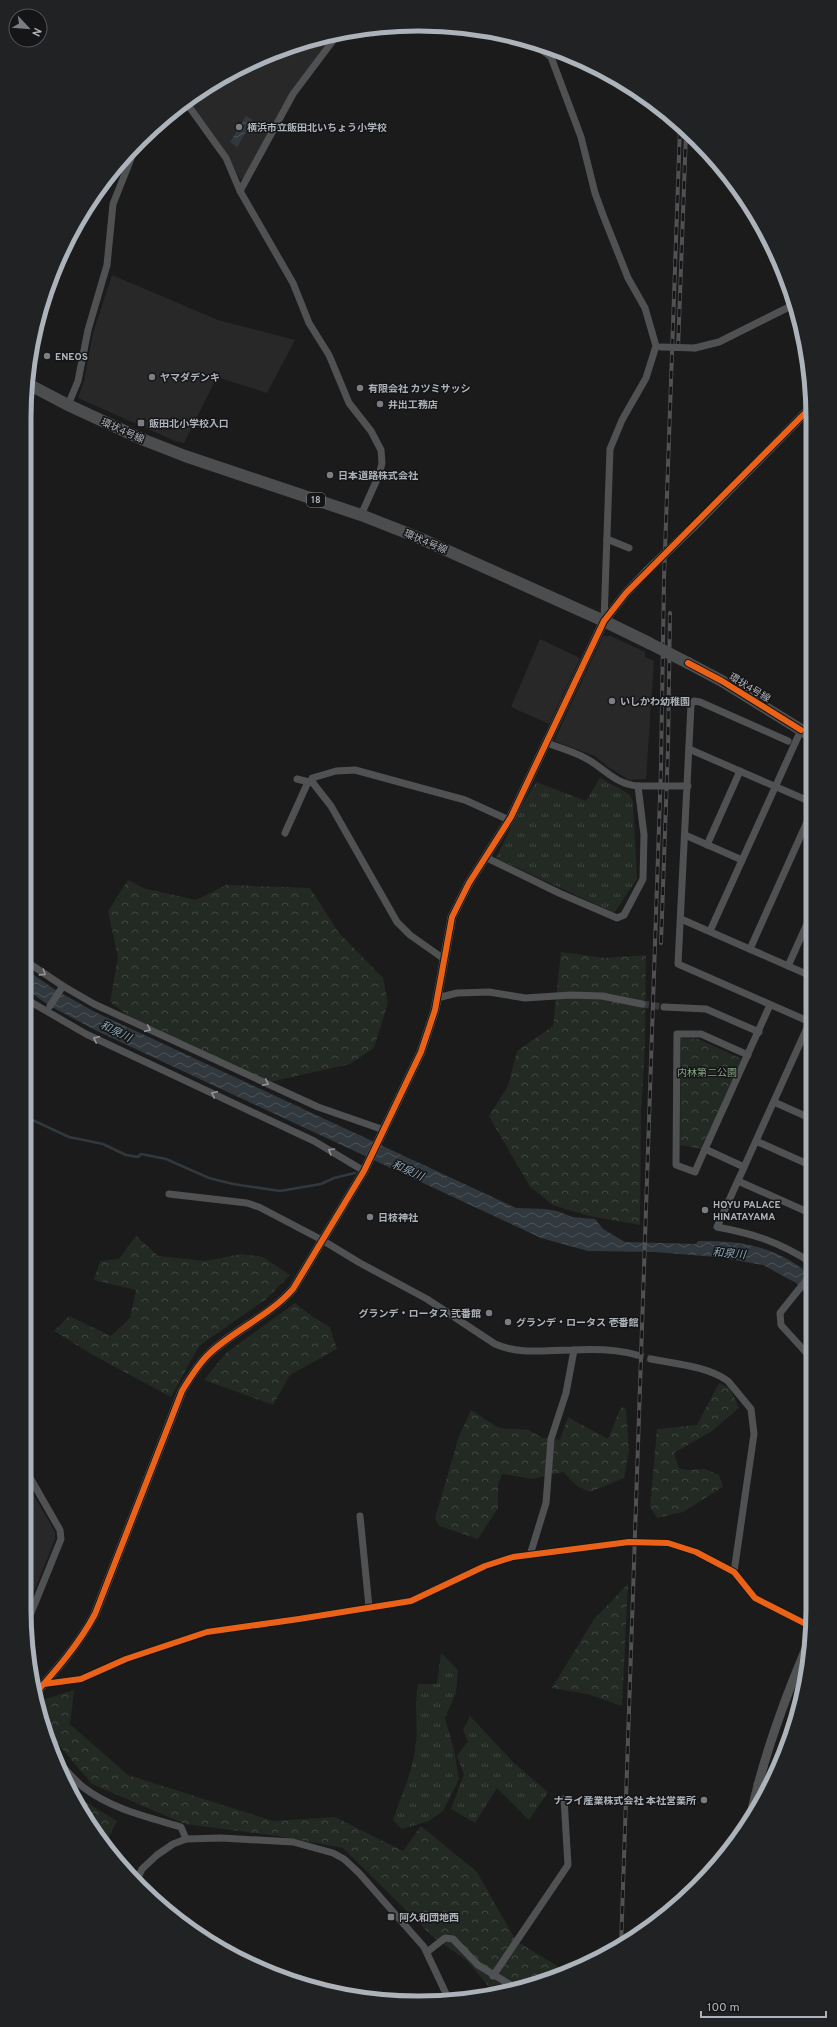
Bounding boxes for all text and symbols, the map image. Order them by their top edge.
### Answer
north arrow [8,8,48,48]
text: N [28,25,44,39]
marker: 横浜市立飯田北いちょう小学校 [234,122,244,132]
place label: 横浜市立飯田北いちょう小学校 [247,122,387,135]
marker: ENEOS [42,351,52,361]
place label: ENEOS [55,351,88,364]
marker: ヤマダデンキ [147,372,157,382]
place label: ヤマダデンキ [160,372,220,385]
marker: 有限会社 カツミサッシ [355,383,365,393]
place label: 有限会社 カツミサッシ [368,383,471,396]
marker: 井出工務店 [375,399,385,409]
place label: 井出工務店 [388,399,438,412]
street label: 環状4号線 [99,416,146,447]
marker: 飯田北小学校入口 [136,418,146,428]
place label: 飯田北小学校入口 [149,418,229,431]
marker: 日本道路株式会社 [325,470,335,480]
place label: 日本道路株式会社 [338,470,419,483]
road number: 18 [307,493,325,507]
street label: 環状4号線 [402,527,449,557]
street label: 環状4号線 [726,671,772,706]
marker: いしかわ幼稚園 [607,696,617,706]
place label: いしかわ幼稚園 [620,696,690,709]
one-way arrow [39,968,46,975]
water label: 和泉川 [98,1018,134,1046]
one-way arrow [144,1024,151,1032]
one-way arrow [93,1036,100,1044]
park label: 内林第二公園 [677,1067,737,1080]
one-way arrow [262,1078,269,1086]
one-way arrow [211,1091,218,1099]
one-way arrow [328,1148,335,1155]
water label: 和泉川 [390,1158,426,1184]
place label: HOYU PALACE HINATAYAMA [713,1199,781,1224]
marker: HOYU PALACE HINATAYAMA [700,1205,710,1215]
marker: 日枝神社 [365,1212,375,1222]
place label: 日枝神社 [378,1212,419,1225]
water label: 和泉川 [712,1246,747,1262]
place label: グランデ・ロータス 弐番館 [359,1308,481,1321]
marker: グランデ・ロータス 弐番館 [484,1308,494,1318]
marker: グランデ・ロータス 壱番館 [503,1317,513,1327]
place label: グランデ・ロータス 壱番館 [516,1317,639,1330]
place label: ナライ産業株式会社 本社営業所 [554,1795,696,1808]
marker: ナライ産業株式会社 本社営業所 [699,1795,709,1805]
marker: 阿久和団地西 [386,1912,396,1922]
place label: 阿久和団地西 [399,1912,459,1925]
scale bar [701,1993,826,2019]
text: 100 m [707,2000,740,2016]

